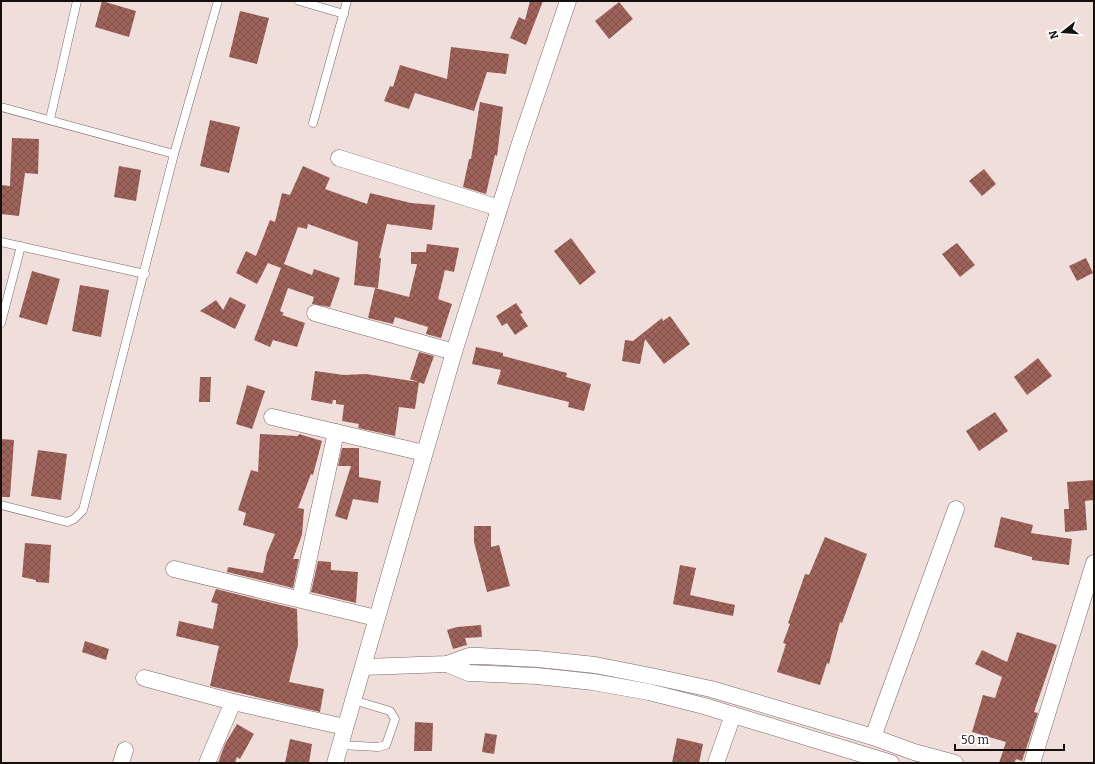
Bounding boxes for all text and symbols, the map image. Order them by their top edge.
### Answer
north arrow [1043,12,1083,52]
text: N [1046,28,1061,41]
scale bar [955,726,1064,752]
text: 50 m [961,733,990,747]

